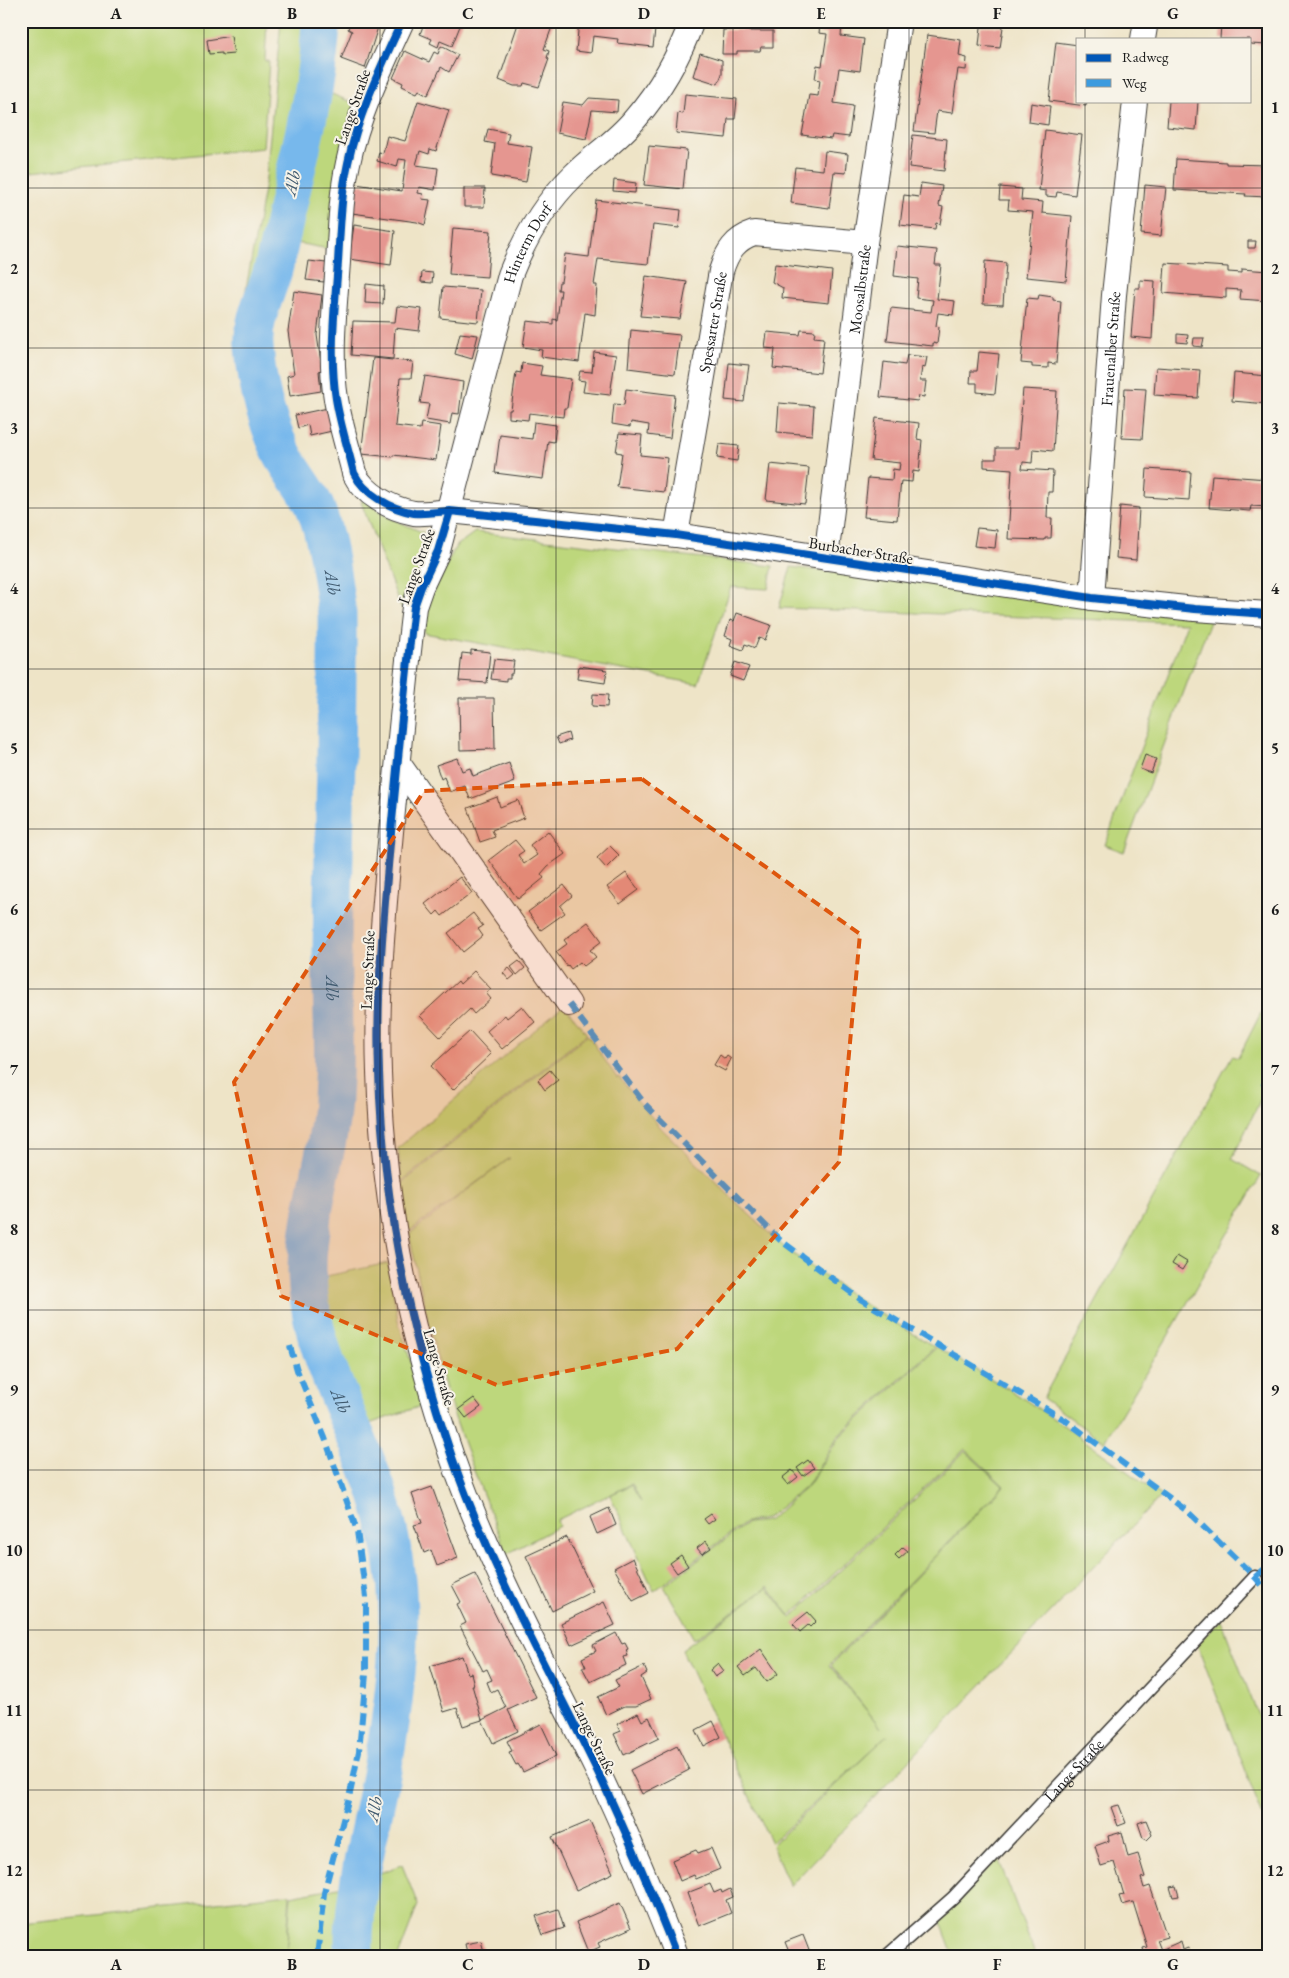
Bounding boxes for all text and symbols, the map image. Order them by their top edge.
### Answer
text: A [109,3,122,24]
text: B [287,3,297,24]
text: C [462,3,474,24]
text: D [638,3,650,24]
text: E [816,3,826,24]
text: F [993,3,1002,24]
text: G [1167,3,1179,24]
legend [1076,38,1252,102]
text: Radweg [1122,47,1169,66]
street label: Lange Straße [330,66,375,148]
text: Weg [1122,73,1147,92]
text: 1 [10,97,18,118]
text: 1 [1271,97,1279,118]
water label: Alb [277,168,306,200]
street label: Hinterm Dorf [498,197,558,285]
street label: Moosalbstraße [844,243,876,335]
text: 2 [10,258,19,279]
text: 2 [1271,258,1280,279]
street label: Spessarter Straße [694,270,732,374]
street label: Frauenalber Straße [1096,290,1125,407]
text: 3 [10,418,18,439]
text: 3 [1271,418,1279,439]
street label: Lange Straße [393,525,440,607]
street label: Burbacher Straße [807,532,915,569]
water label: Alb [320,566,346,596]
text: 4 [10,578,19,599]
text: 4 [1271,578,1280,599]
text: 5 [10,738,18,759]
text: 5 [1271,738,1279,759]
text: 6 [10,899,19,920]
text: 6 [1271,899,1280,920]
street label: Lange Straße [356,930,379,1010]
water label: Alb [321,973,344,1001]
text: 7 [10,1059,19,1080]
text: 7 [1271,1059,1280,1080]
text: 8 [10,1219,18,1240]
text: 8 [1271,1219,1279,1240]
street label: Lange Straße [419,1326,461,1408]
text: 9 [10,1379,19,1400]
text: 9 [1271,1379,1280,1400]
water label: Alb [325,1383,356,1417]
text: 10 [6,1540,23,1561]
text: 10 [1267,1540,1284,1561]
street label: Lange Straße [568,1698,621,1778]
text: 11 [6,1700,22,1721]
text: 11 [1267,1700,1283,1721]
street label: Lange Straße [1039,1734,1109,1806]
water label: Alb [359,1794,387,1825]
text: 12 [6,1860,23,1881]
text: 12 [1267,1860,1284,1881]
text: A [109,1954,122,1975]
text: B [287,1954,297,1975]
text: C [462,1954,474,1975]
text: D [638,1954,650,1975]
text: E [816,1954,826,1975]
text: F [993,1954,1002,1975]
text: G [1167,1954,1179,1975]

